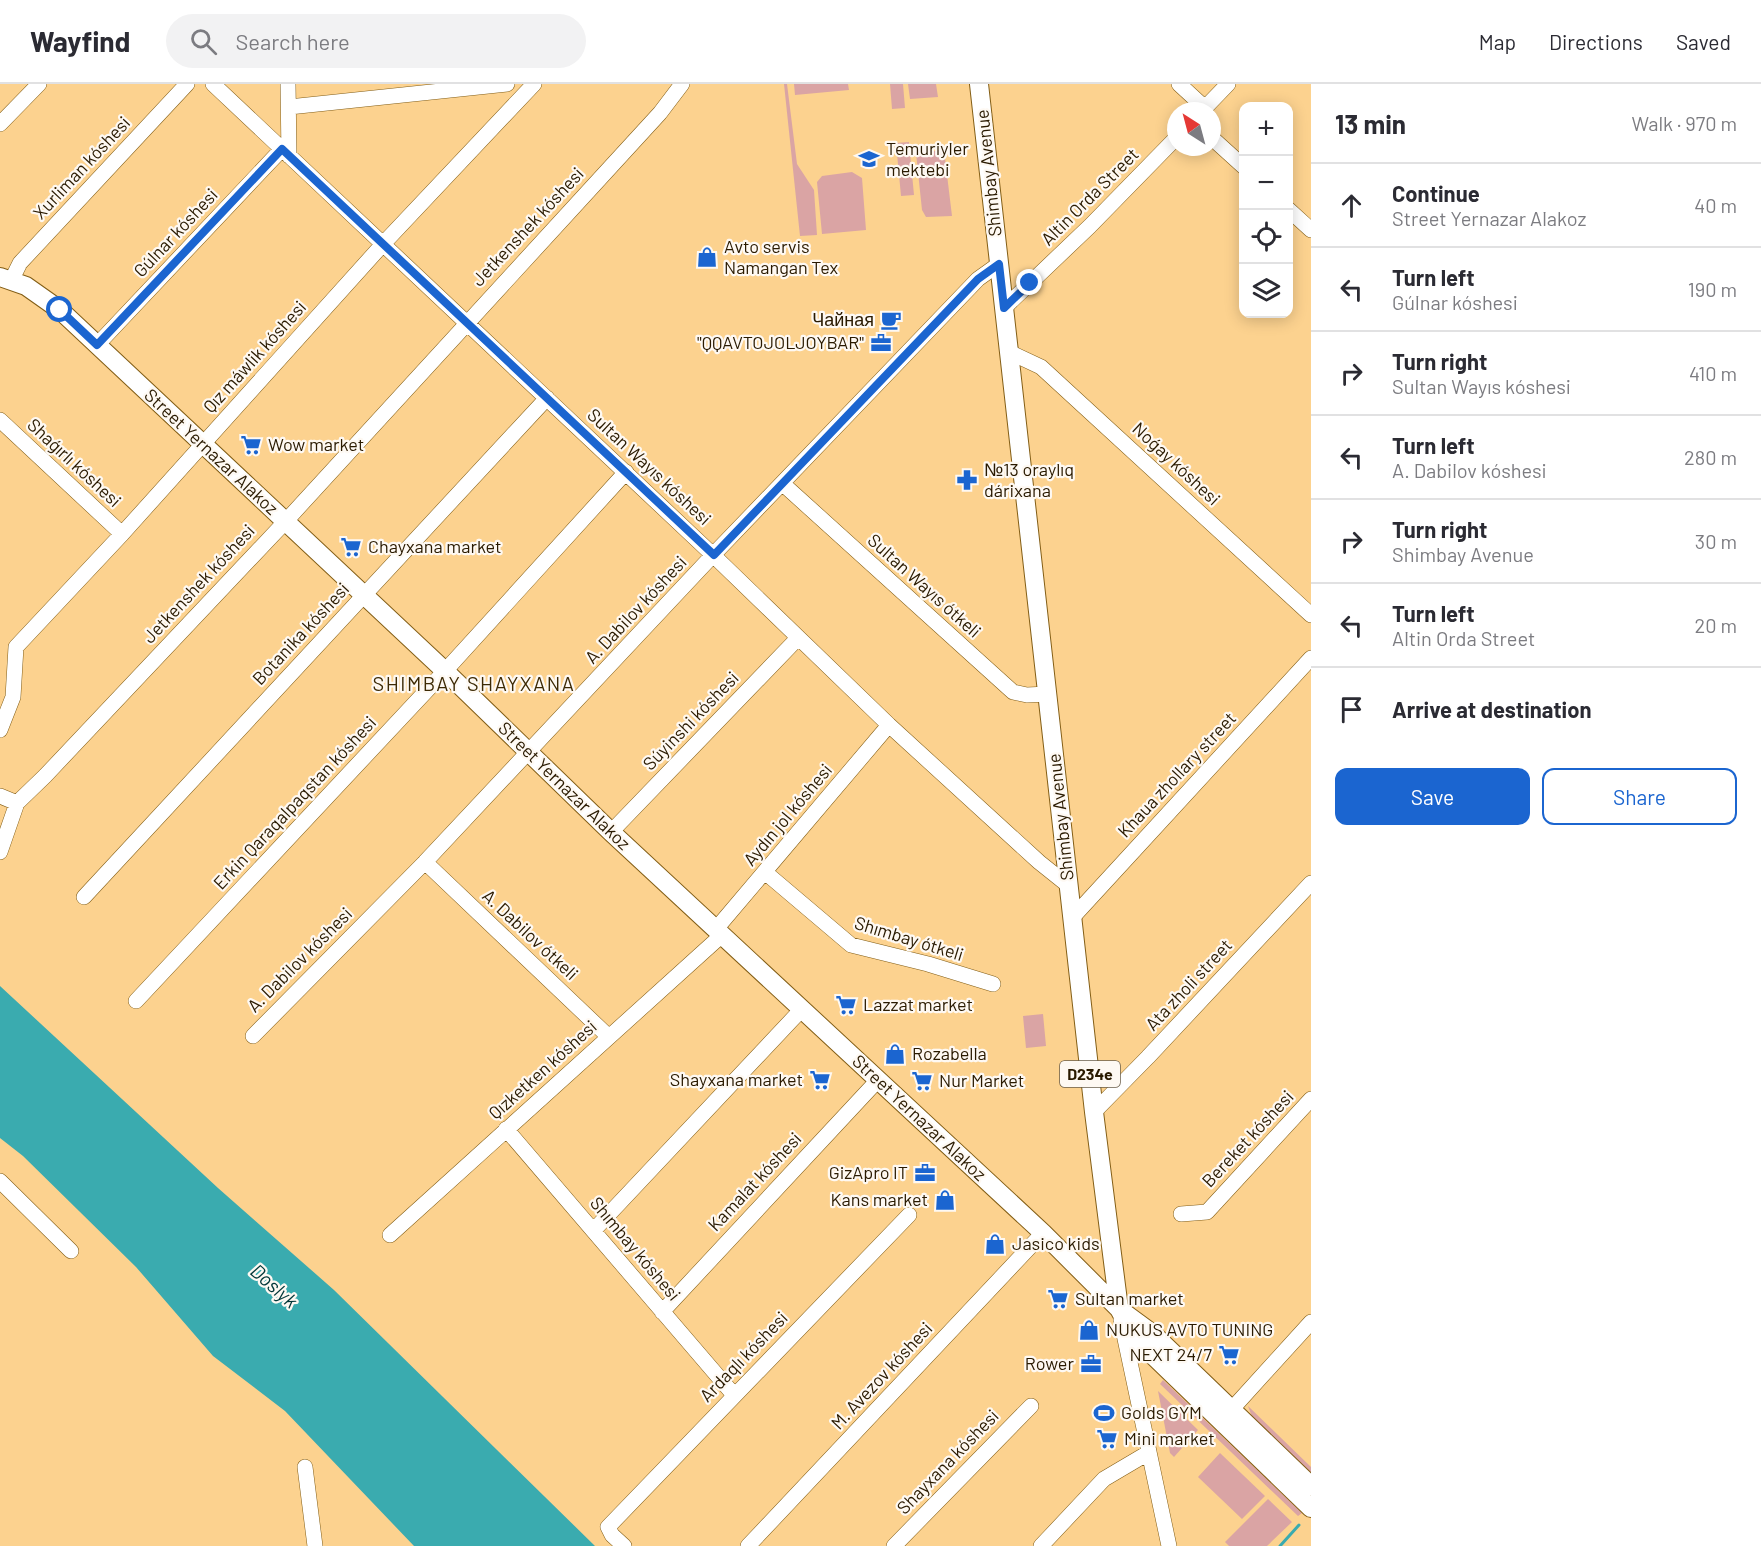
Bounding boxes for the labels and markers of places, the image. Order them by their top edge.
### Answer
place label: Temuriyler mektebi [886,137,969,180]
school or university icon: Temuriyler mektebi [857,147,881,171]
place label: Avto servis Namangan Tex [724,235,839,278]
shop icon: Avto servis Namangan Tex [695,245,719,269]
place label: Чайная [812,308,874,330]
cafe icon: Чайная [879,308,903,332]
place label: "QQAVTOJOLJOYBAR" [697,331,864,353]
office icon: "QQAVTOJOLJOYBAR" [869,331,893,355]
supermarket icon: Wow market [239,433,263,457]
place label: Wow market [268,433,364,455]
place label: №13 oraylıq dárixana [984,458,1074,501]
pharmacy icon: №13 oraylıq dárixana [955,468,979,492]
supermarket icon: Chayxana market [339,535,363,559]
place label: Chayxana market [368,535,502,557]
supermarket icon: Lazzat market [834,993,858,1017]
place label: Lazzat market [863,993,973,1015]
shop icon: Rozabella [883,1042,907,1066]
place label: Rozabella [912,1042,987,1064]
place label: Shayxana market [670,1068,803,1090]
supermarket icon: Shayxana market [808,1068,832,1092]
supermarket icon: Nur Market [910,1069,934,1093]
place label: Nur Market [939,1069,1024,1091]
place label: GizApro IT [829,1161,908,1183]
office icon: GizApro IT [913,1161,937,1185]
place label: Kans market [831,1188,928,1210]
shop icon: Kans market [933,1188,957,1212]
shop icon: Jasico kids [983,1232,1007,1256]
place label: Jasico kids [1012,1232,1100,1254]
supermarket icon: Sultan market [1046,1287,1070,1311]
place label: Sultan market [1075,1287,1184,1309]
shop icon: NUKUS AVTO TUNING [1077,1318,1101,1342]
place label: NUKUS AVTO TUNING [1106,1318,1273,1340]
place label: NEXT 24/7 [1129,1343,1212,1365]
supermarket icon: NEXT 24/7 [1217,1343,1241,1367]
place label: Rower [1025,1352,1074,1374]
office icon: Rower [1079,1352,1103,1376]
sports icon: Golds GYM [1092,1401,1116,1425]
place label: Golds GYM [1121,1401,1202,1423]
supermarket icon: Mini market [1095,1427,1119,1451]
place label: Mini market [1124,1427,1215,1449]

